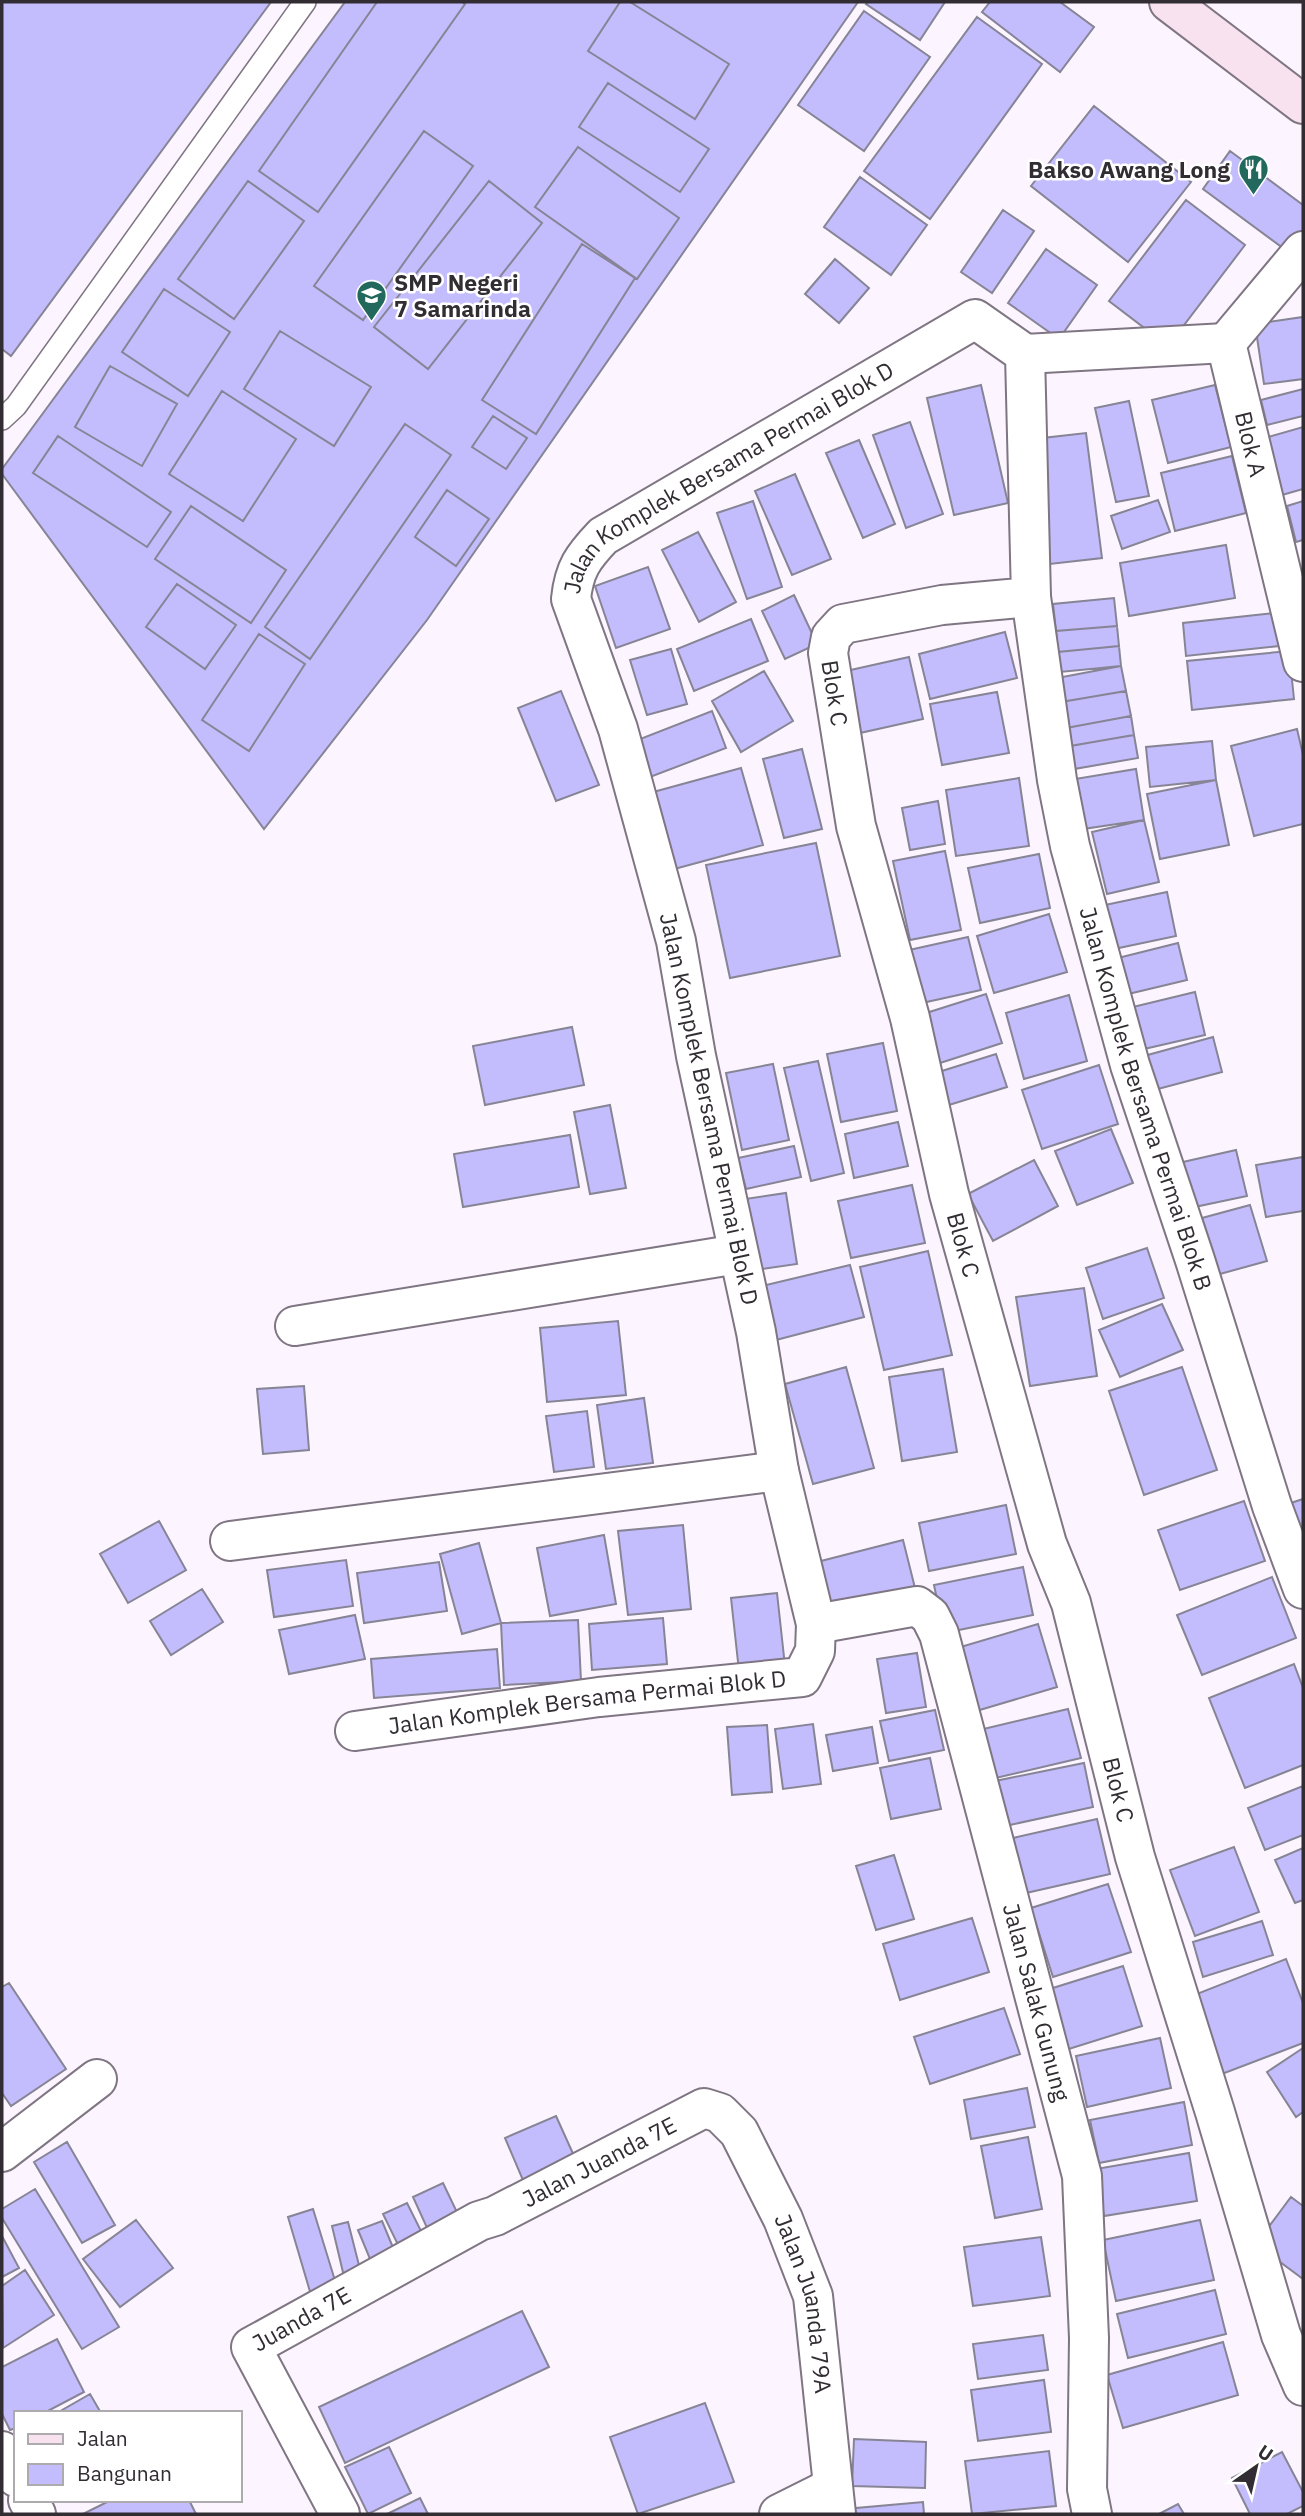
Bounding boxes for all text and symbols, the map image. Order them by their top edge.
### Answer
restaurant icon: Bakso Awang Long [1236,153,1270,197]
place label: Bakso Awang Long [1028,154,1230,184]
place label: SMP Negeri 7 Samarinda [394,267,531,323]
school or university icon: SMP Negeri 7 Samarinda [354,279,388,323]
street label: Jalan Komplek Bersama Permai Blok D [556,354,899,596]
street label: Blok A [1229,408,1274,480]
street label: Blok C [815,658,856,728]
street label: Jalan Komplek Bersama Permai Blok B [1073,903,1220,1294]
street label: Jalan Komplek Bersama Permai Blok D [654,910,766,1308]
street label: Blok C [941,1209,988,1280]
street label: Jalan Komplek Bersama Permai Blok D [386,1663,787,1740]
street label: Blok C [1096,1754,1142,1825]
street label: Jalan Salak Gunung [997,1900,1078,2104]
street label: Jalan Juanda 7E [517,2109,681,2213]
street label: Jalan Juanda 79A [768,2209,839,2395]
street label: Juanda 7E [246,2279,356,2358]
legend [14,2411,242,2502]
text: Jalan [77,2424,128,2452]
north arrow [1221,2432,1291,2502]
text: U [1253,2439,1278,2467]
text: Bangunan [77,2459,172,2487]

